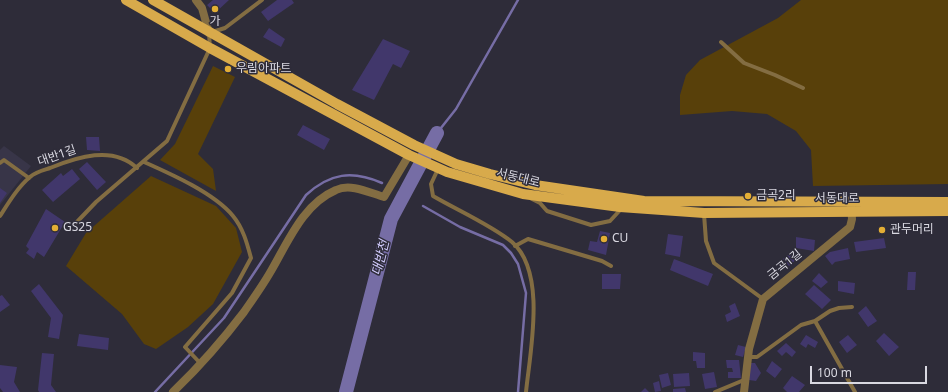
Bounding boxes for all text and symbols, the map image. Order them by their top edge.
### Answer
marker: 가 [210,4,220,14]
place label: 가 [209,15,221,29]
place label: 우림아파트 [236,62,291,76]
marker: 우림아파트 [223,64,233,74]
street label: 대반1길 [36,143,78,169]
street label: 서동대로 [495,166,541,190]
place label: 금곡2리 [756,189,796,203]
marker: 금곡2리 [743,191,753,201]
street label: 서동대로 [815,192,859,206]
place label: GS25 [63,221,92,235]
marker: GS25 [50,223,60,233]
place label: 관두머리 [890,223,934,237]
marker: 관두머리 [877,225,887,235]
place label: CU [612,232,628,246]
marker: CU [599,234,609,244]
water label: 대반천 [369,239,393,277]
street label: 금곡1길 [765,247,805,283]
scale bar [812,358,929,384]
text: 100 m [817,364,852,381]

